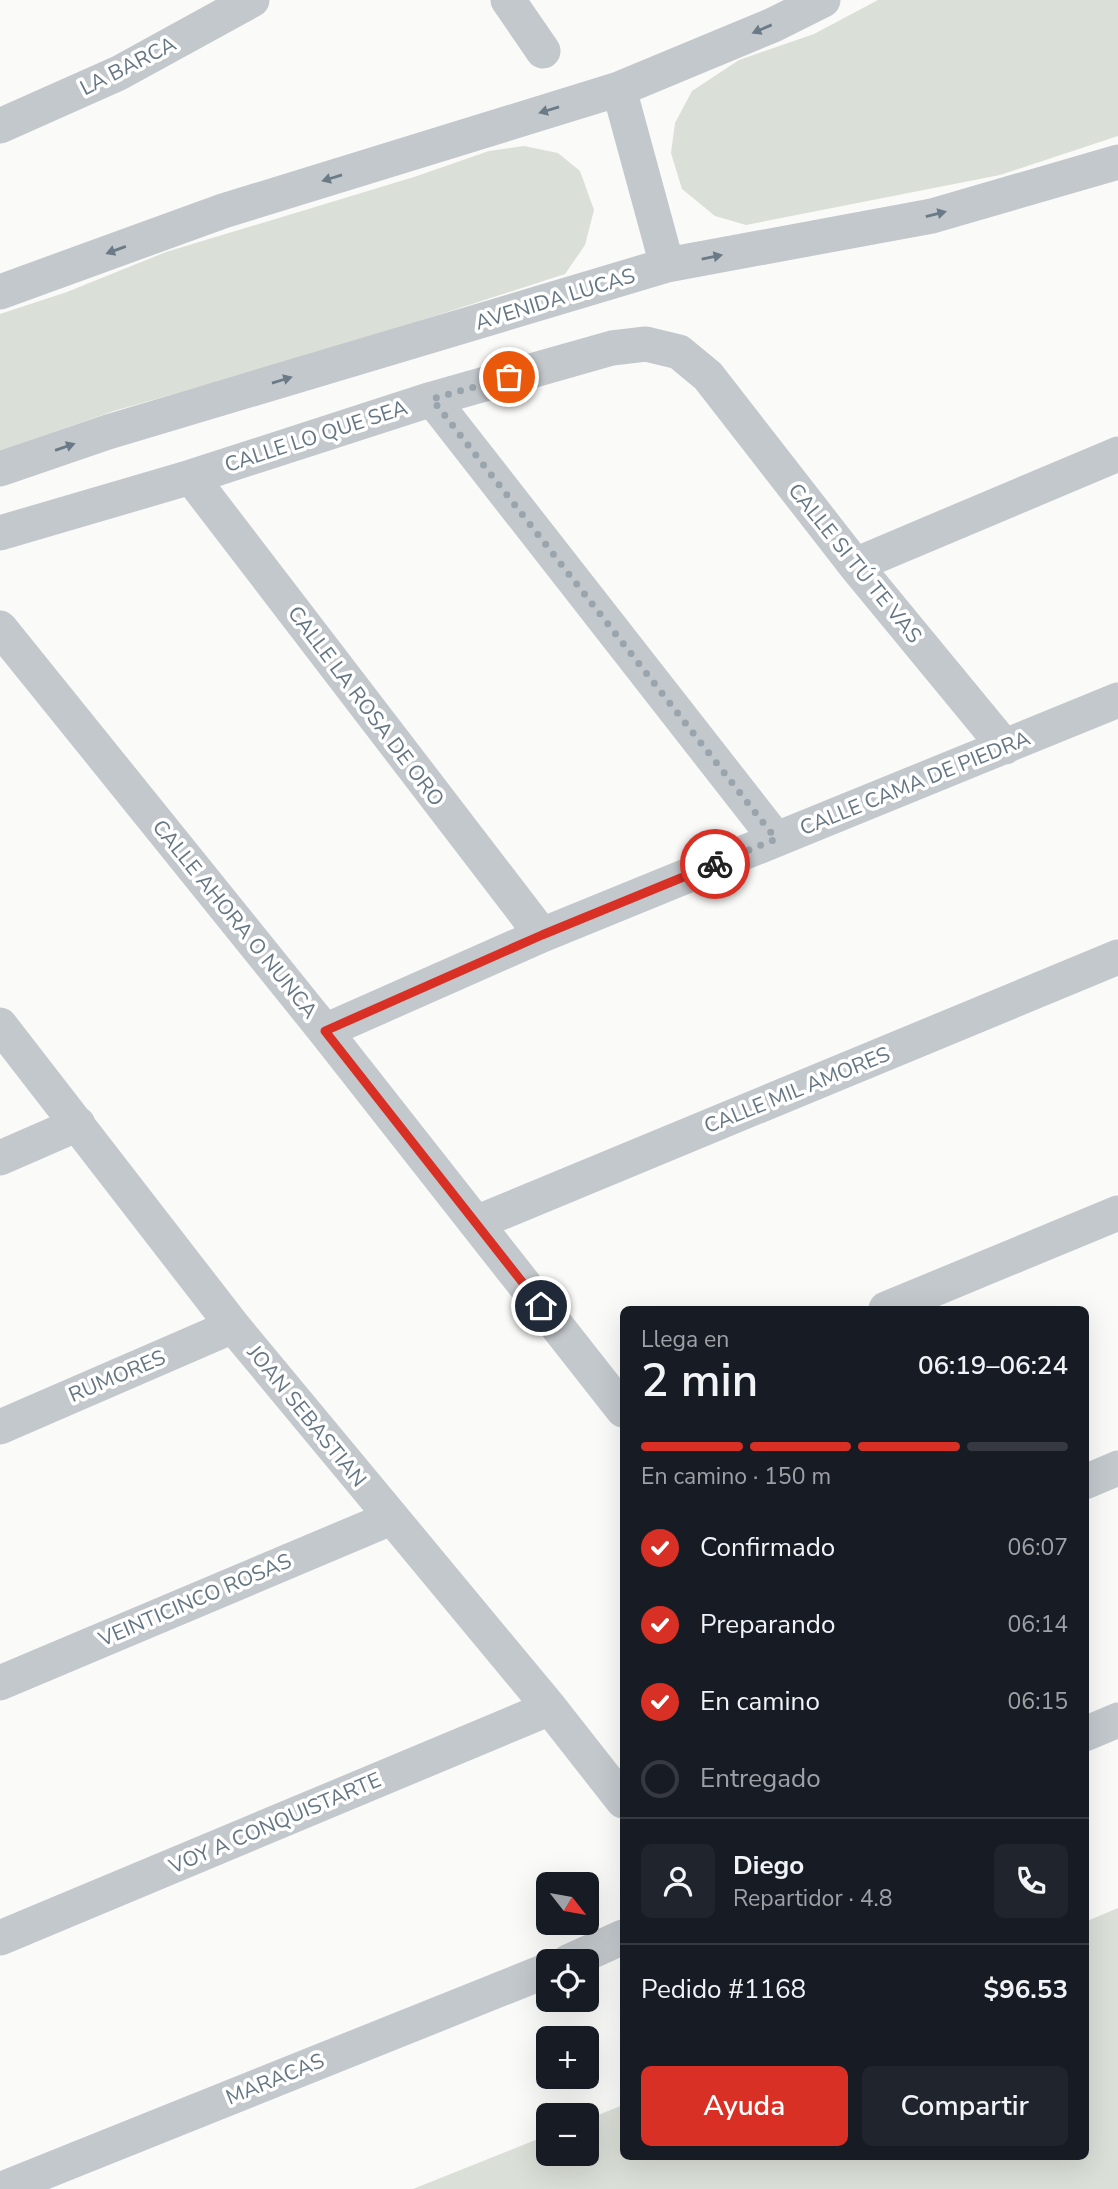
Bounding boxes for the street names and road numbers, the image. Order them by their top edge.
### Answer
street label: LA BARCA [75,30,181,102]
street label: AVENIDA LUCAS [472,261,638,337]
street label: CALLE LO QUE SEA [221,393,411,479]
street label: CALLE SI TÚ TE VAS [782,477,928,649]
street label: CALLE LA ROSA DE ORO [281,600,451,812]
street label: CALLE CAMA DE PIEDRA [796,724,1034,842]
street label: CALLE AHORA O NUNCA [146,814,324,1024]
street label: CALLE MIL AMORES [700,1040,894,1140]
street label: JOAN SEBASTIAN [241,1339,373,1493]
street label: RUMORES [64,1343,170,1409]
street label: VEINTICINCO ROSAS [93,1547,296,1654]
street label: VOY A CONQUISTARTE [164,1766,385,1881]
street label: MARACAS [222,2047,329,2111]

